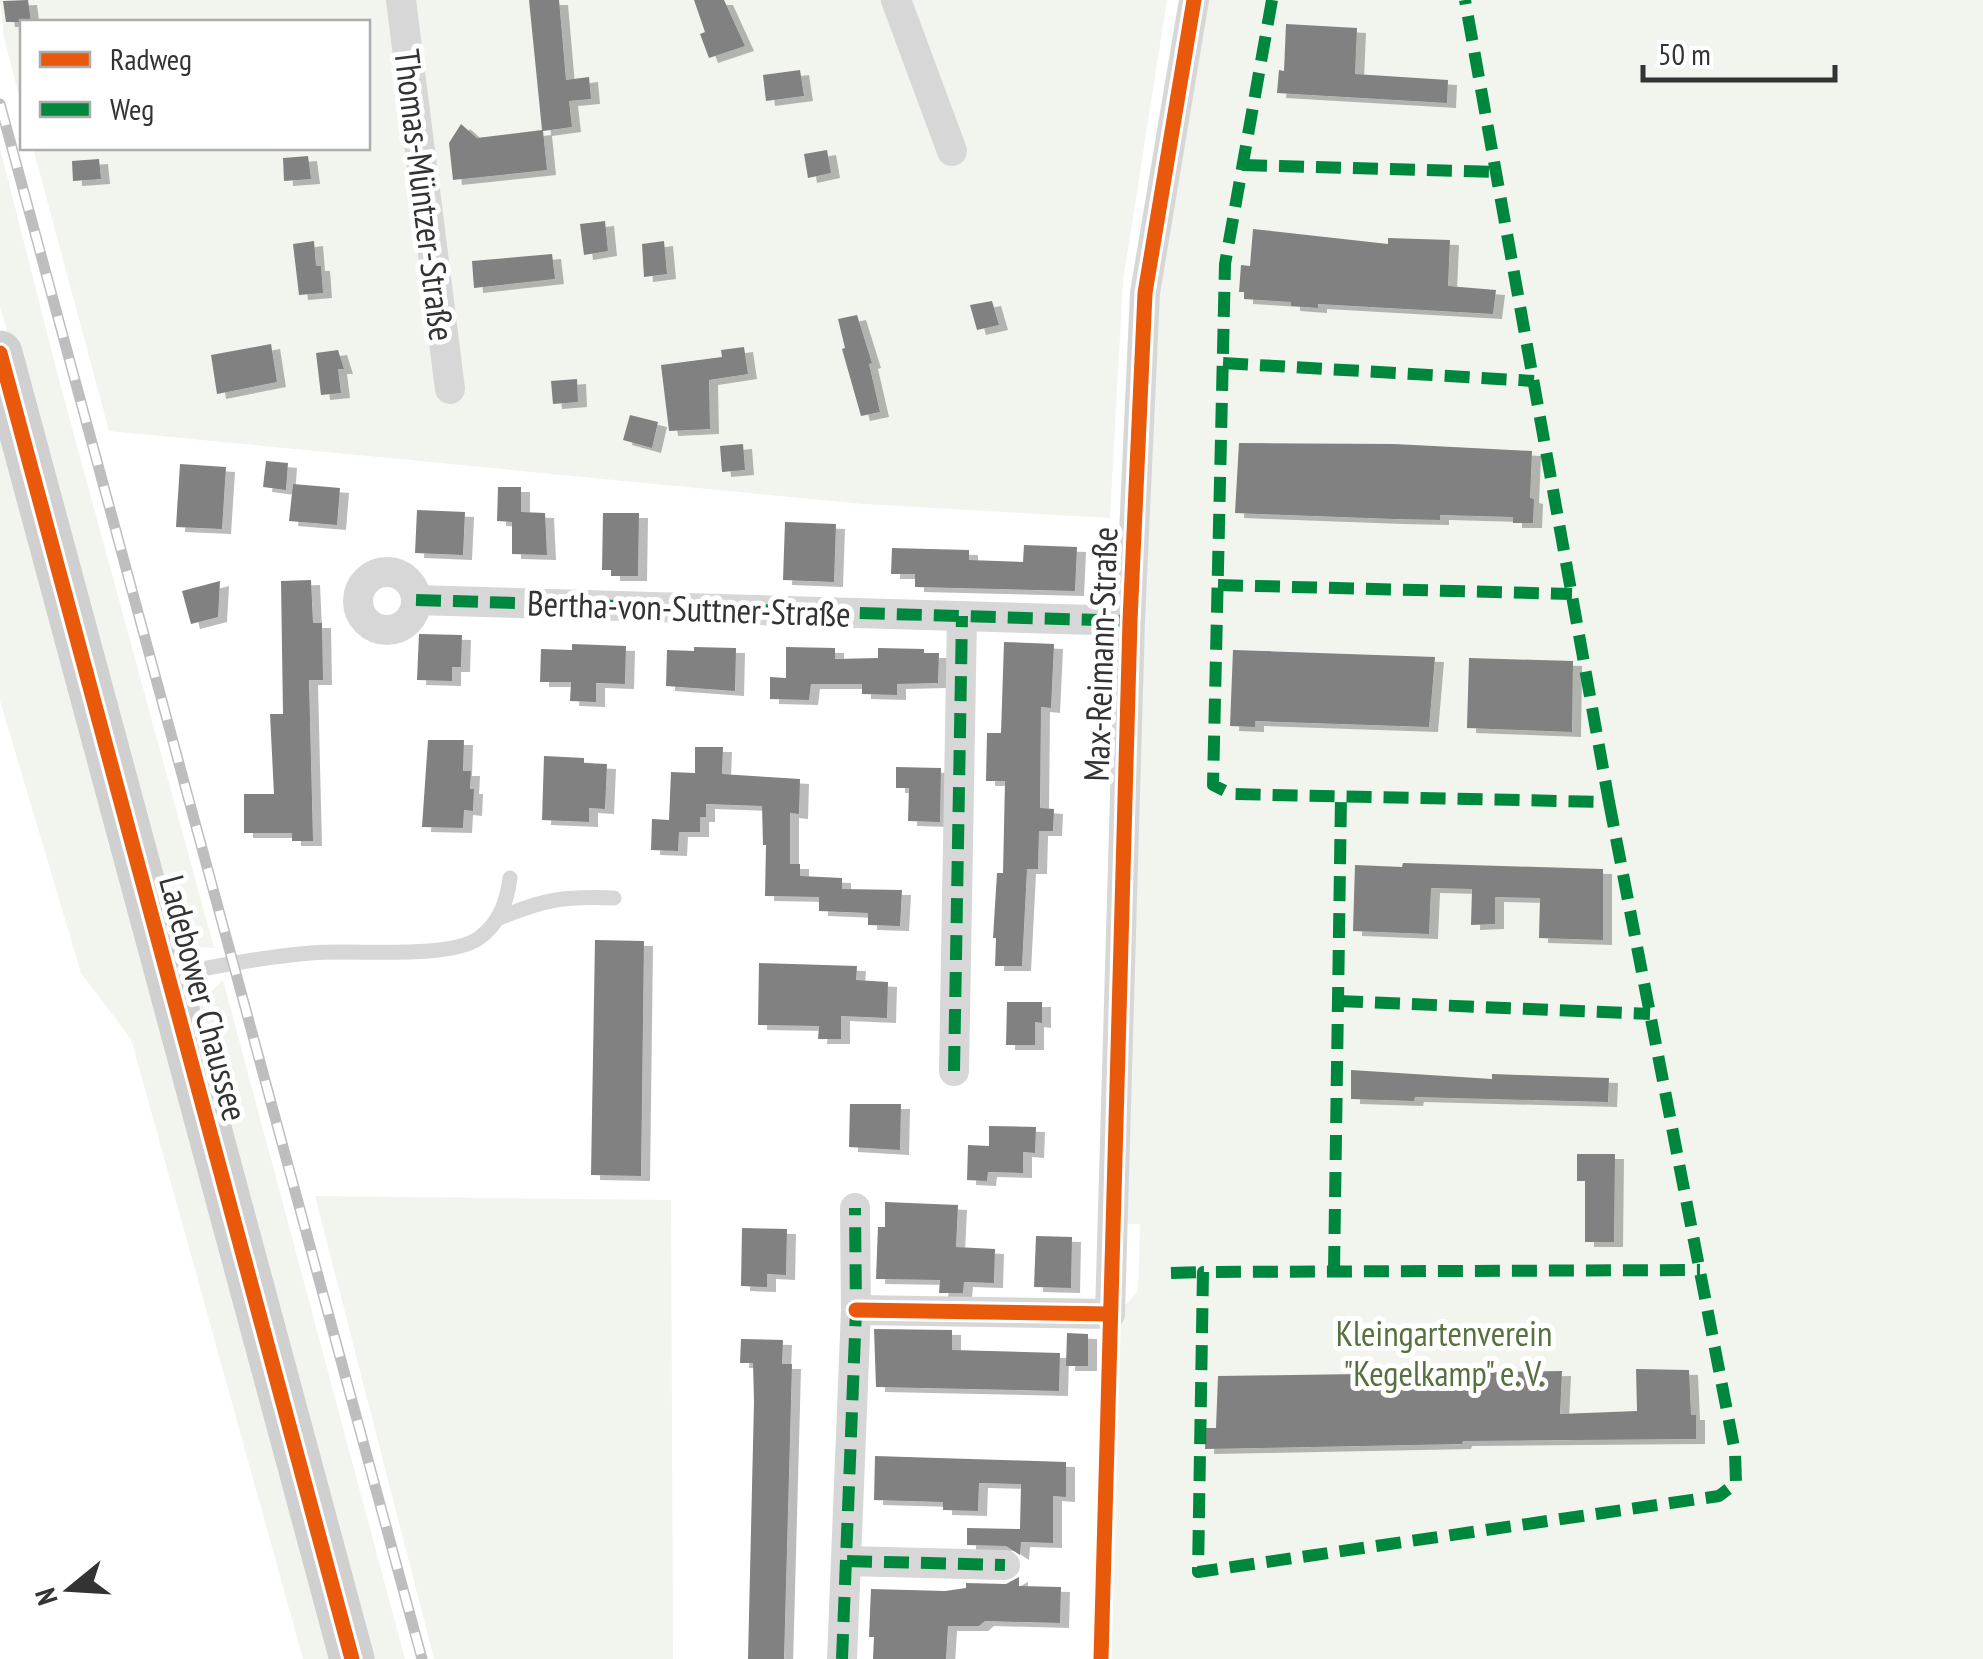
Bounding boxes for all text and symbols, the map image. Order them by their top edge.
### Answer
legend [20,20,370,150]
scale bar [1643,20,1836,82]
text: 50 m [1658,34,1711,73]
text: Radweg [110,39,192,78]
street label: Thomas-Müntzer-Straße [384,46,466,344]
text: Weg [110,89,154,128]
street label: Max-Reimann-Straße [1073,526,1127,782]
street label: Bertha-von-Suttner-Straße [527,579,851,637]
street label: Ladebower Chaussee [149,870,259,1126]
park label: Kleingartenverein "Kegelkamp" e. V. [1336,1310,1552,1396]
north arrow [20,1539,120,1639]
text: N [26,1584,66,1610]

